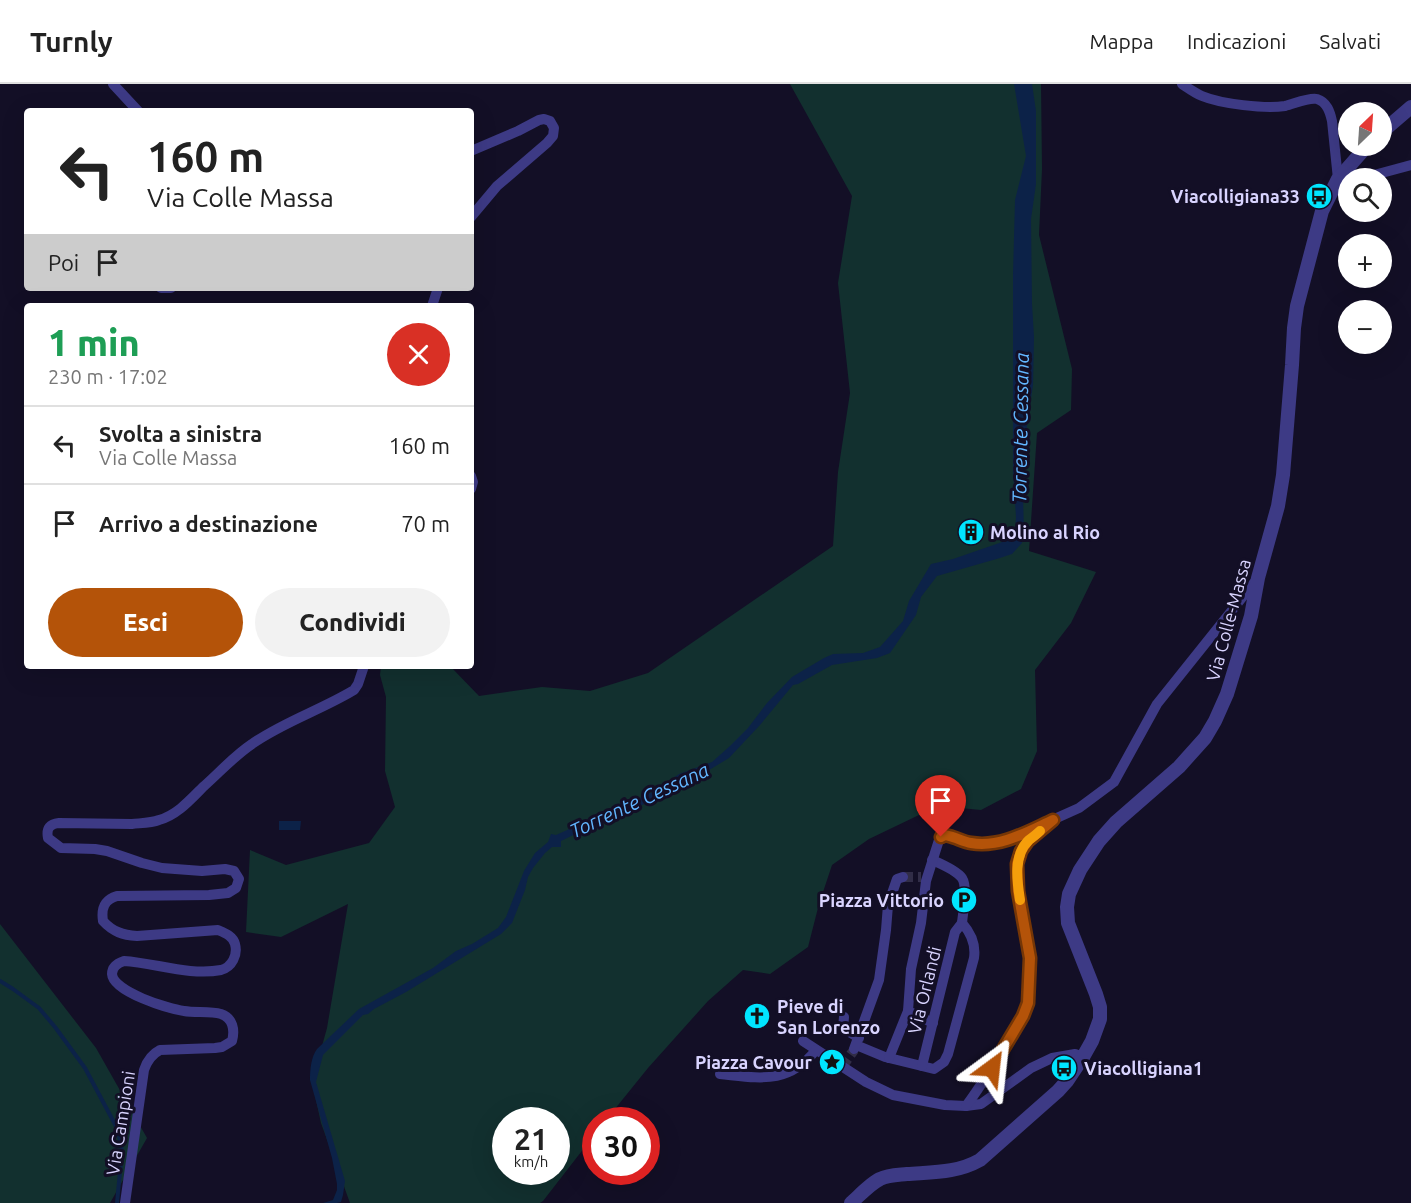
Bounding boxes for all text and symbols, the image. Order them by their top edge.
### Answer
text: Turnly [30,26,113,57]
text: Mappa [1089,29,1154,53]
text: Indicazioni [1187,29,1286,53]
text: Salvati [1319,29,1381,53]
north arrow [1338,102,1392,156]
map controls [1338,102,1392,354]
icon: left [48,132,126,210]
text: 160 m [147,133,264,180]
button: search [1338,168,1392,222]
bus stop icon: Viacolligiana33 [1304,181,1334,211]
text: Via Colle Massa [147,182,334,212]
place label: Viacolligiana33 [1171,186,1300,206]
button: + [1338,234,1392,288]
icon: arrive [91,246,124,279]
text: Poi [48,250,79,275]
button: − [1338,300,1392,354]
text: 1 min [48,322,140,363]
button: close [387,323,450,386]
water label: Torrente Cessana [1007,352,1033,504]
text: 230 m · 17:02 [48,365,168,388]
text: Svolta a sinistra [99,421,262,446]
icon: left [48,429,81,462]
text: 160 m [389,433,450,458]
text: Via Colle Massa [99,446,237,469]
icon: arrive [48,507,81,540]
text: Arrivo a destinazione [99,511,318,536]
text: 70 m [401,511,450,536]
building icon: Molino al Rio [956,517,986,547]
place label: Molino al Rio [990,522,1100,542]
street label: Via Colle-Massa [1202,557,1254,683]
button: Esci [48,588,243,657]
button: Condividi [255,588,450,657]
water label: Torrente Cessana [566,758,712,842]
pin [915,775,966,837]
icon: arrive [924,784,957,817]
parking icon: Piazza Vittorio [949,885,979,915]
place label: Piazza Vittorio [819,890,944,910]
street label: Via Orlandi [903,944,945,1036]
place label: Pieve di San Lorenzo [777,996,880,1037]
church icon: Pieve di San Lorenzo [742,1001,772,1031]
position arrow [960,1036,1024,1100]
place icon: Piazza Cavour [817,1047,847,1077]
place label: Piazza Cavour [695,1052,813,1072]
bus stop icon: Viacolligiana1 [1049,1053,1079,1083]
place label: Viacolligiana1 [1084,1058,1203,1078]
street label: Via Campioni [102,1069,138,1177]
speed limit sign: 30 [582,1107,660,1185]
text: 21 [514,1122,548,1156]
text: km/h [514,1153,548,1170]

